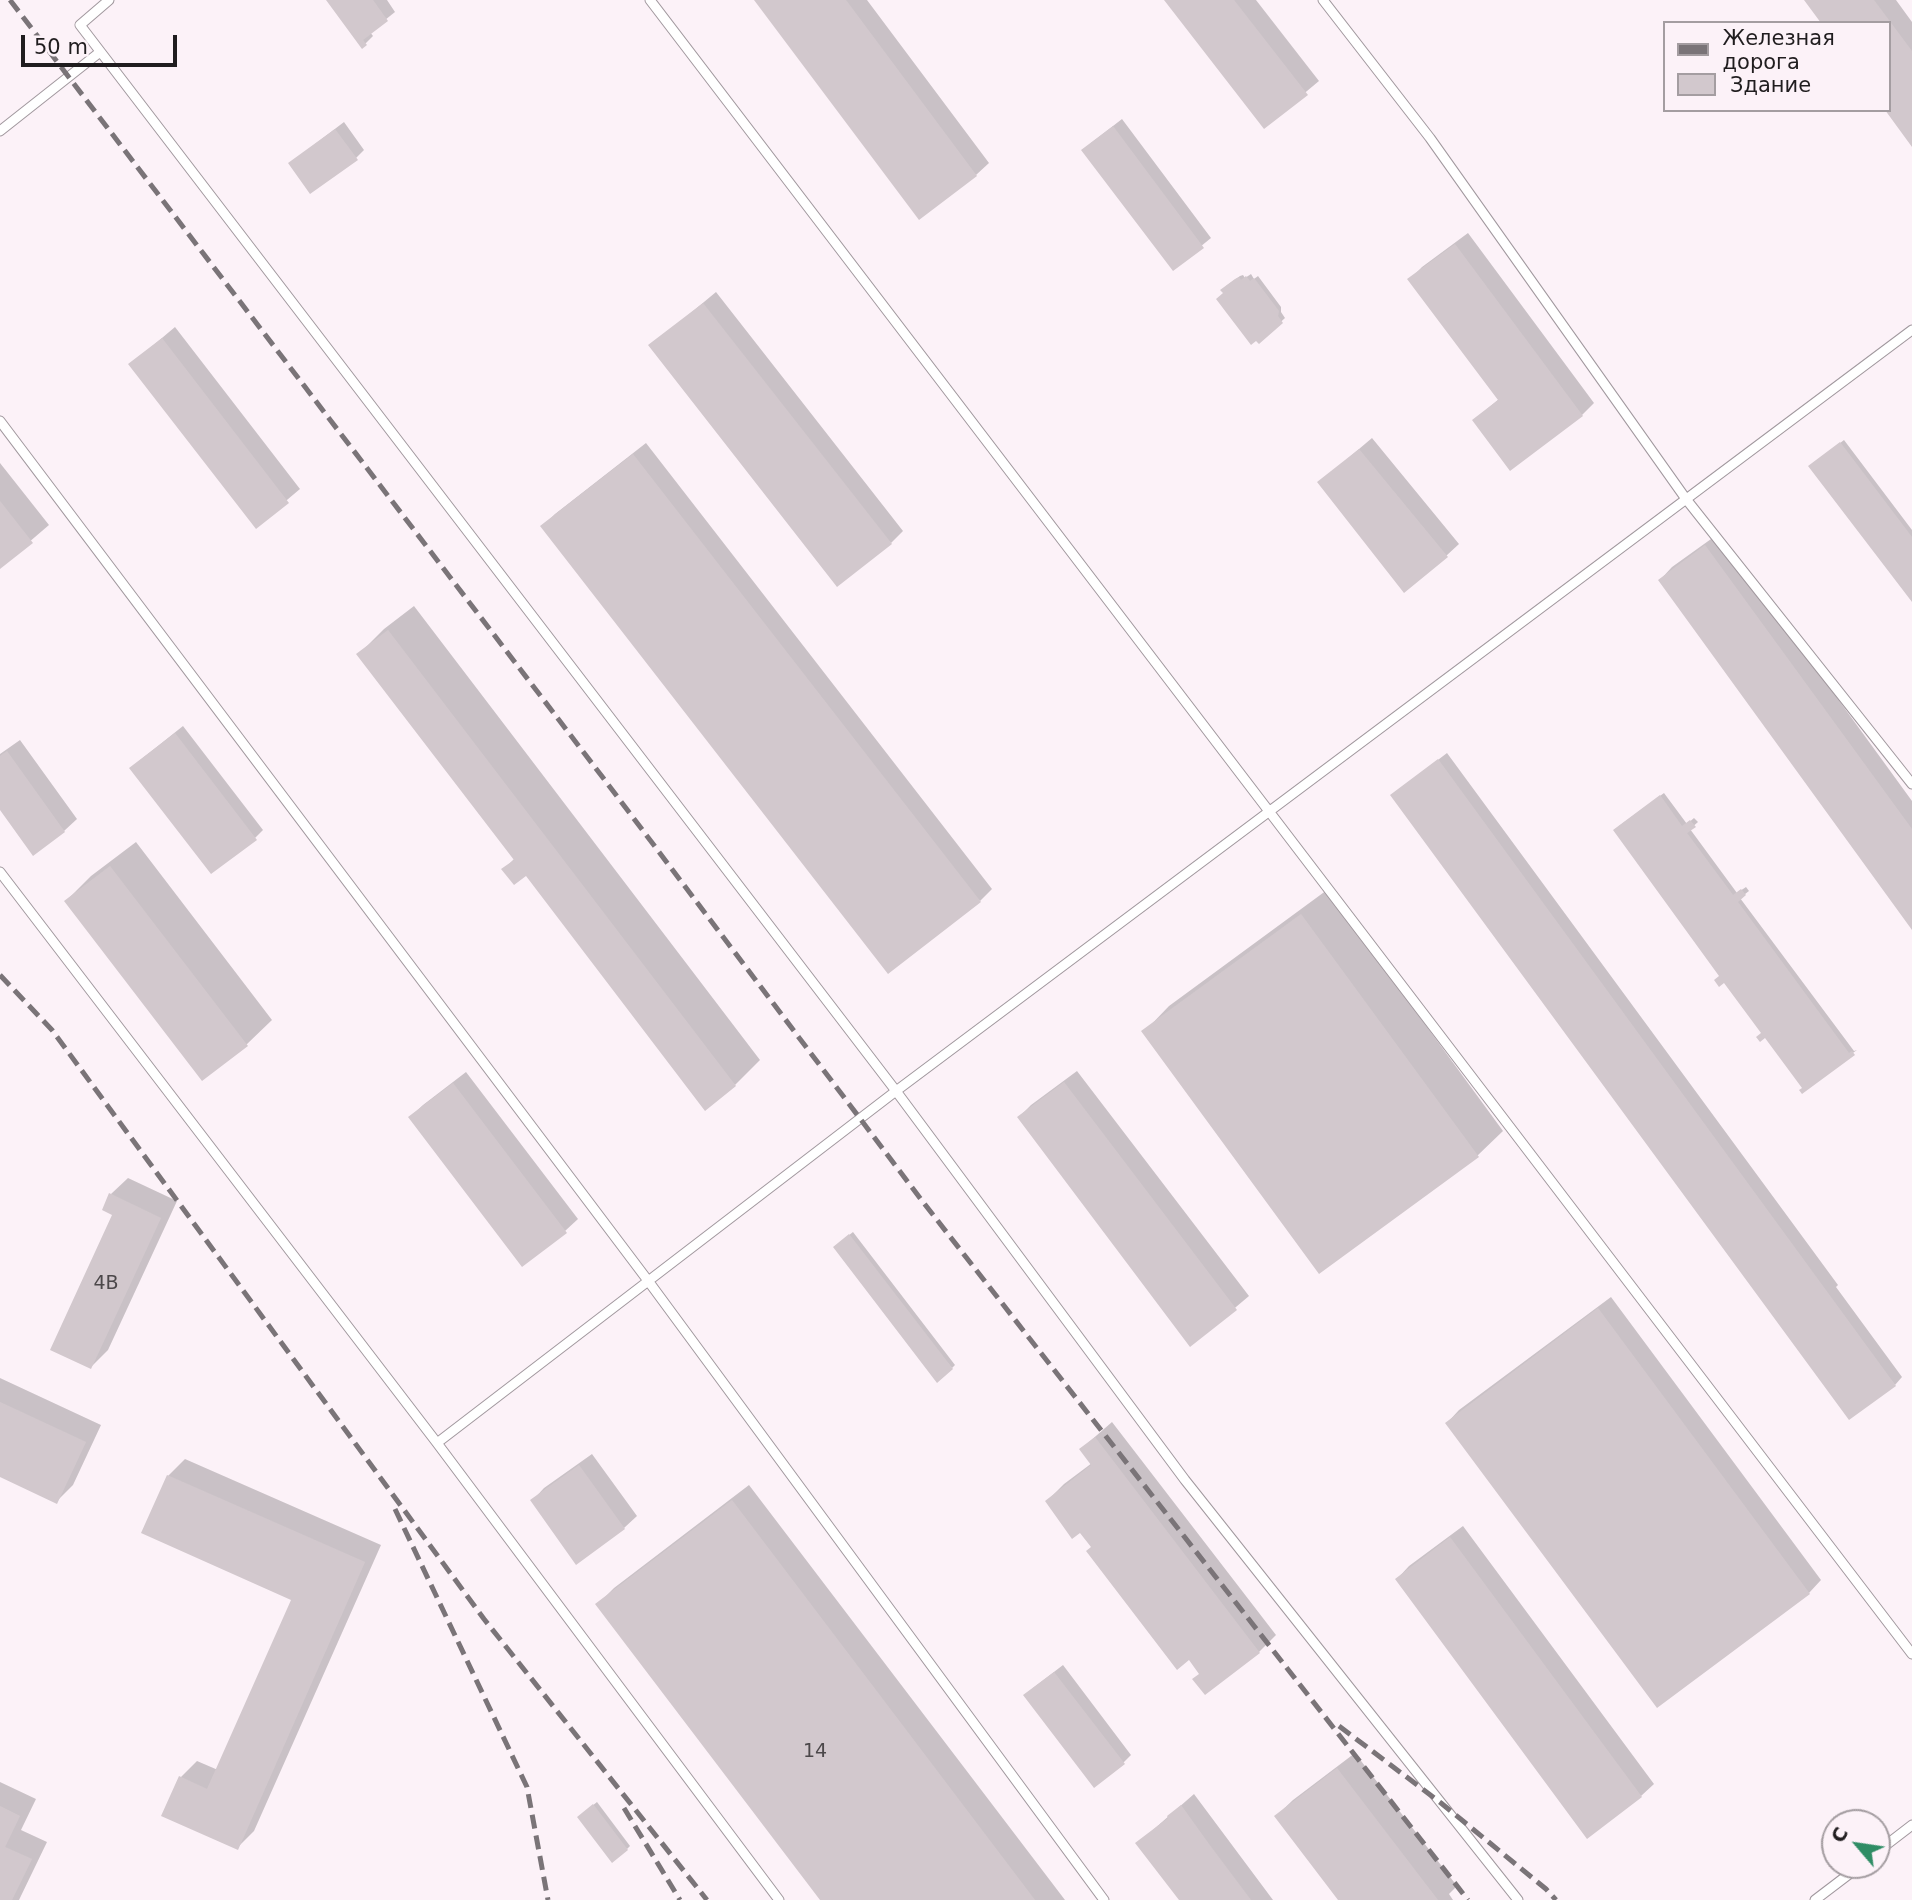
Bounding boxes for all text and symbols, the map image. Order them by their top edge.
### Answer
scale bar [24,21,180,65]
legend [1664,21,1891,112]
text: Железная дорога [1723,26,1835,74]
text: 50 m [34,35,88,59]
text: Здание [1730,73,1811,97]
house number: 4В [93,1273,119,1295]
house number: 14 [803,1741,827,1763]
north arrow [1821,1809,1891,1879]
text: С [1826,1823,1852,1846]

